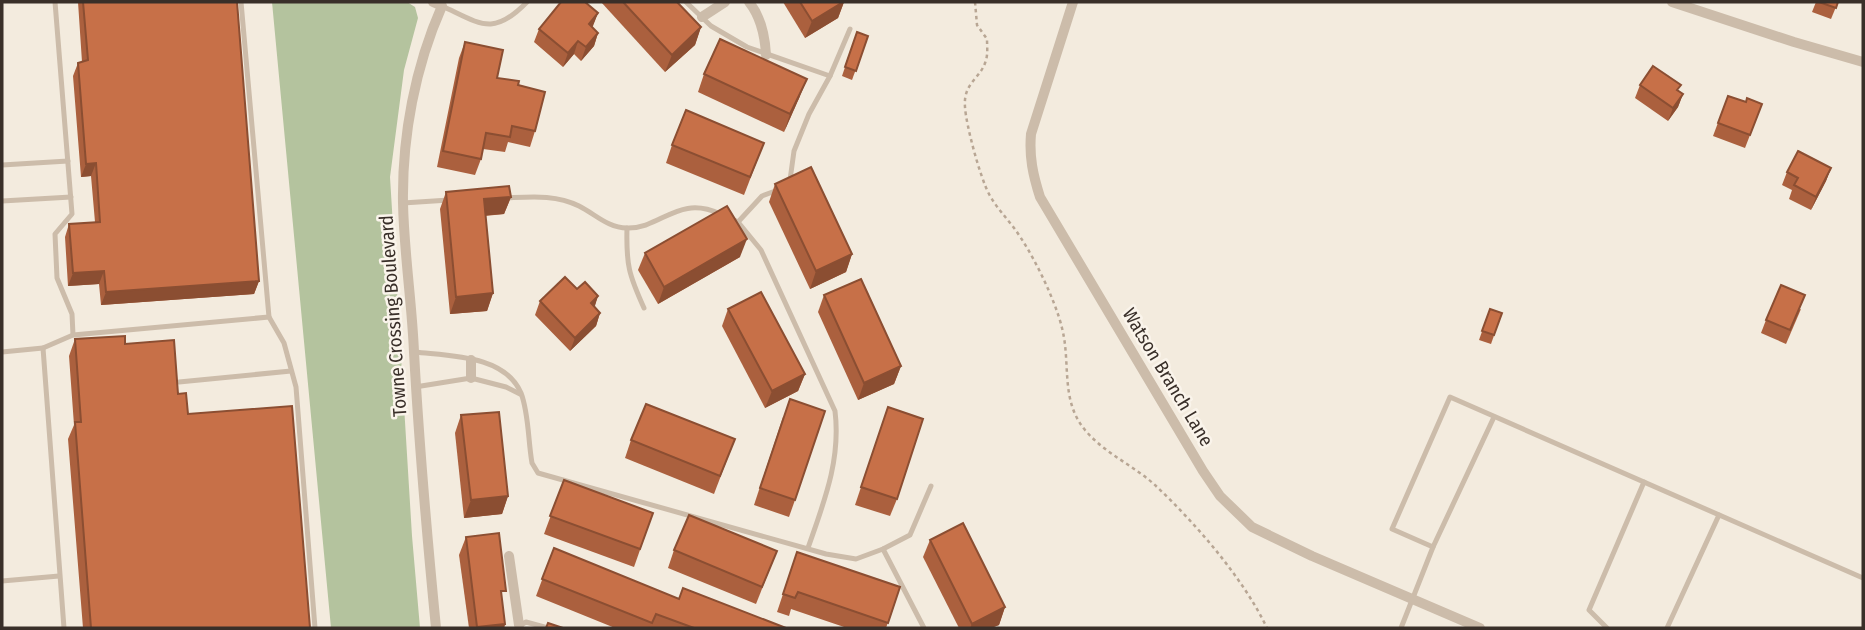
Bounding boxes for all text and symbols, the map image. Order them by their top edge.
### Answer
street label: Towne Crossing Boulevard [374,214,412,418]
street label: Watson Branch Lane [1118,304,1218,450]

